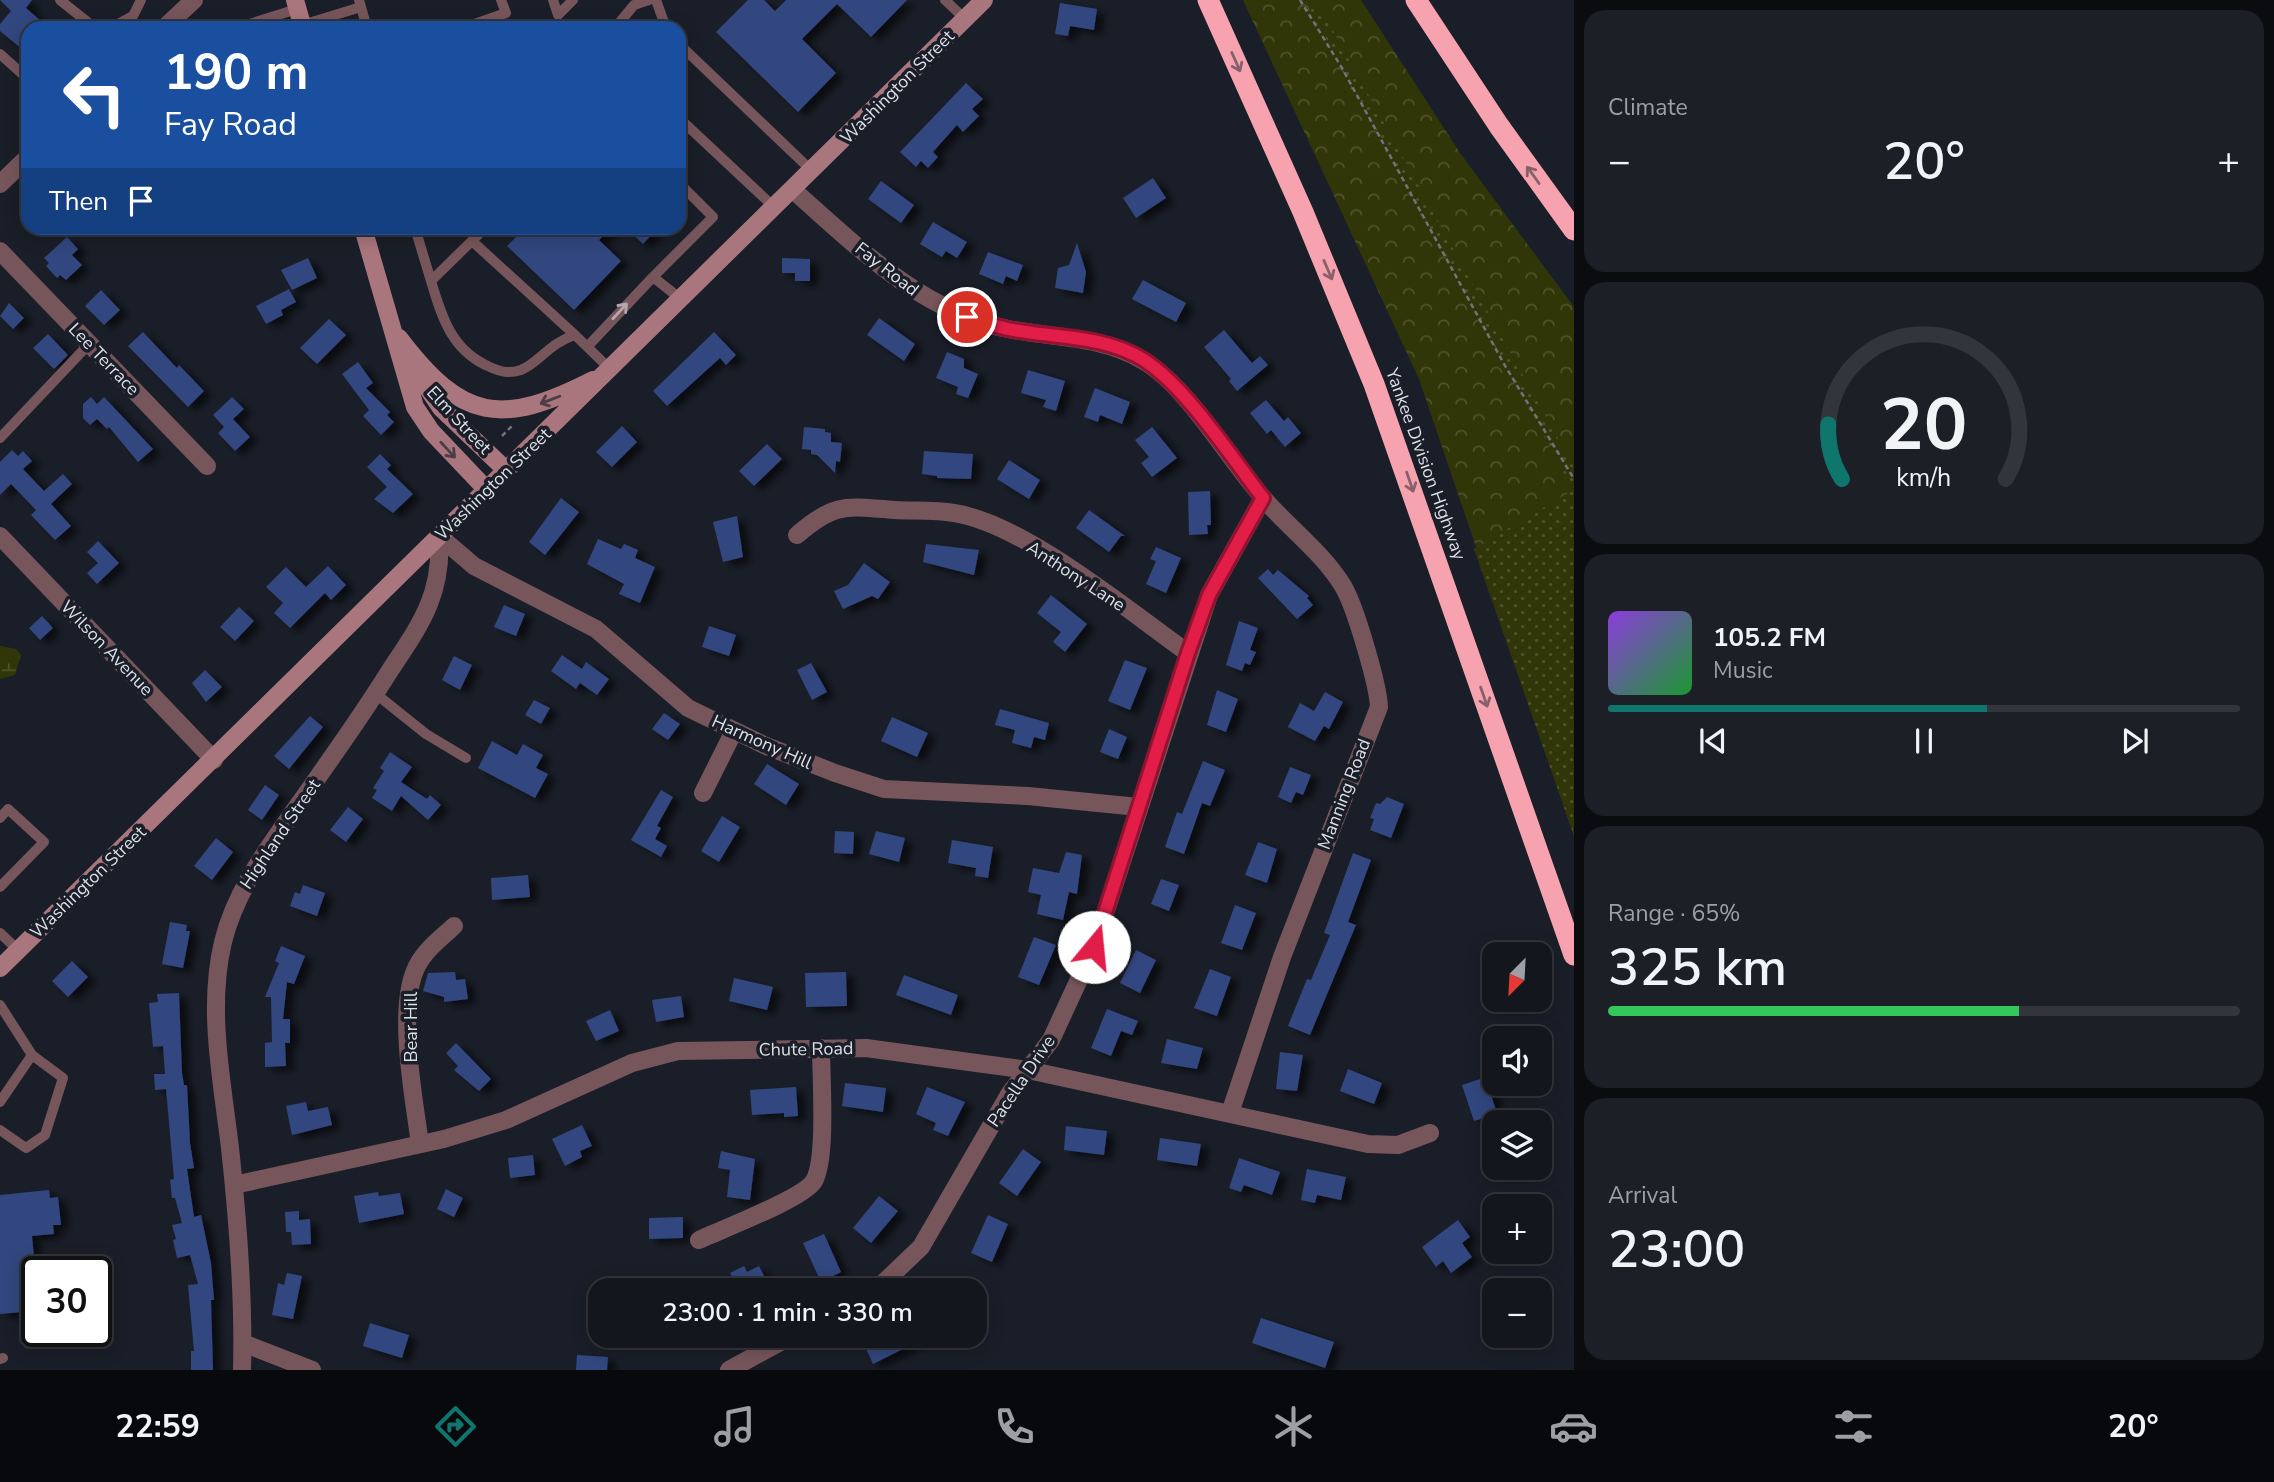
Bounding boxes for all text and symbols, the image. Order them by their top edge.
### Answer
street label: Washington Street [835,24,960,149]
text: 190 m [164,39,308,106]
icon: left [49,49,140,140]
one-way arrow [1230,51,1243,72]
text: Climate [1608,92,1688,123]
text: Fay Road [164,103,297,146]
text: 20° [1883,126,1965,197]
text: − [1608,136,1631,187]
text: + [2217,136,2240,187]
one-way arrow [1526,166,1541,185]
icon: arrive [122,182,160,220]
text: Then [49,184,108,219]
street label: Fay Road [850,237,924,301]
one-way arrow [1322,259,1335,281]
pin [937,287,997,347]
icon: arrive [948,298,986,336]
one-way arrow [612,303,629,320]
street label: Lee Terrace [63,317,145,401]
street label: Yankee Division Highway [1380,364,1472,564]
text: 20 [1880,375,1968,475]
street label: Elm Street [421,381,497,460]
one-way arrow [539,395,561,407]
street label: Washington Street [430,422,557,546]
one-way arrow [440,441,457,458]
text: km/h [1896,461,1952,495]
one-way arrow [1405,471,1417,493]
street label: Anthony Lane [1022,535,1130,617]
street label: Wilson Avenue [55,595,159,701]
text: 105.2 FM [1713,620,1826,655]
text: Music [1713,655,1773,686]
one-way arrow [1479,686,1491,708]
street label: Harmony Hill [708,709,817,775]
icon: previous [1694,722,1732,760]
icon: pause [1905,722,1943,760]
icon: next [2116,722,2154,760]
street label: Manning Road [1312,735,1376,853]
street label: Highland Street [234,774,326,894]
street label: Washington Street [25,820,152,944]
text: Range · 65% [1608,898,1740,929]
position arrow [1057,910,1131,984]
text: 325 km [1608,932,1787,1003]
north arrow [1482,942,1552,1012]
map controls [1482,942,1552,1348]
street label: Bear Hill [399,991,423,1062]
button: sound [1482,1026,1552,1096]
street label: Pacella Drive [981,1030,1061,1132]
street label: Chute Road [758,1036,854,1062]
button: layers [1482,1110,1552,1180]
text: Arrival [1608,1180,1677,1211]
button: + [1482,1194,1552,1264]
text: 23:00 [1608,1214,1745,1285]
speed limit sign: 30 [21,1256,112,1347]
button: − [1482,1278,1552,1348]
text: 23:00 · 1 min · 330 m [662,1295,913,1330]
icon: directions [431,1402,480,1451]
icon: music [710,1402,759,1451]
icon: phone [990,1402,1039,1451]
icon: climate [1269,1402,1318,1451]
icon: car [1549,1402,1598,1451]
icon: filters [1829,1402,1878,1451]
text: 22:59 [115,1405,200,1448]
text: 20° [2108,1405,2159,1448]

